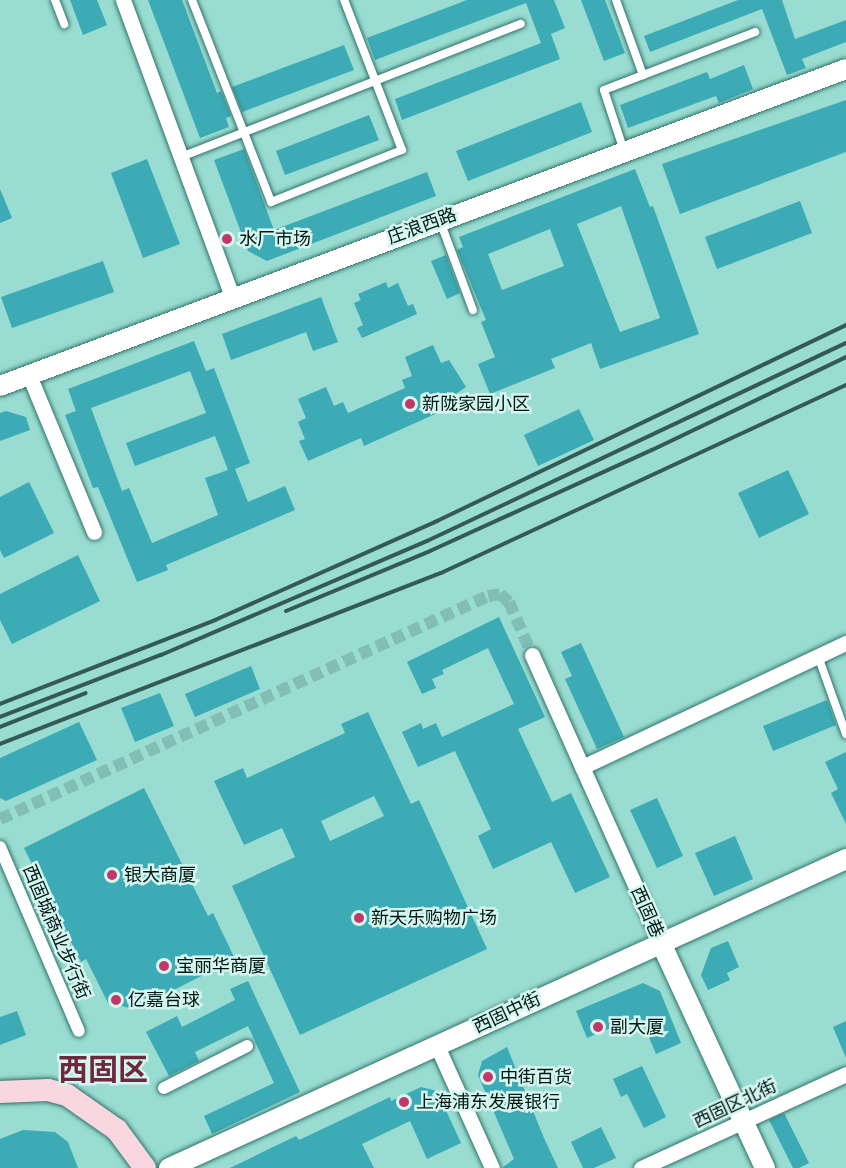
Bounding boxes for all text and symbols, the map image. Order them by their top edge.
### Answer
street label: 庄浪西路 [384,204,460,248]
place label: 水厂市场 [239,228,311,250]
marker: 水厂市场 [220,232,234,246]
place label: 新陇家园小区 [422,393,530,415]
marker: 新陇家园小区 [403,397,417,411]
street label: 西固城商业步行街 [18,862,94,1002]
place label: 银大商厦 [124,864,196,886]
marker: 银大商厦 [105,868,119,882]
street label: 西固巷 [626,883,668,941]
place label: 新天乐购物广场 [371,907,497,929]
marker: 新天乐购物广场 [352,911,366,925]
place label: 宝丽华商厦 [176,955,266,977]
marker: 宝丽华商厦 [157,959,171,973]
street label: 西固中街 [470,988,544,1038]
place label: 亿嘉台球 [128,989,200,1011]
marker: 亿嘉台球 [109,993,123,1007]
place label: 副大厦 [610,1016,664,1038]
marker: 副大厦 [591,1020,605,1034]
district label: 西固区 [58,1052,148,1088]
place label: 中街百货 [500,1066,572,1088]
marker: 中街百货 [481,1070,495,1084]
street label: 西固区北街 [690,1075,780,1133]
place label: 上海浦东发展银行 [416,1091,560,1113]
marker: 上海浦东发展银行 [397,1095,411,1109]

